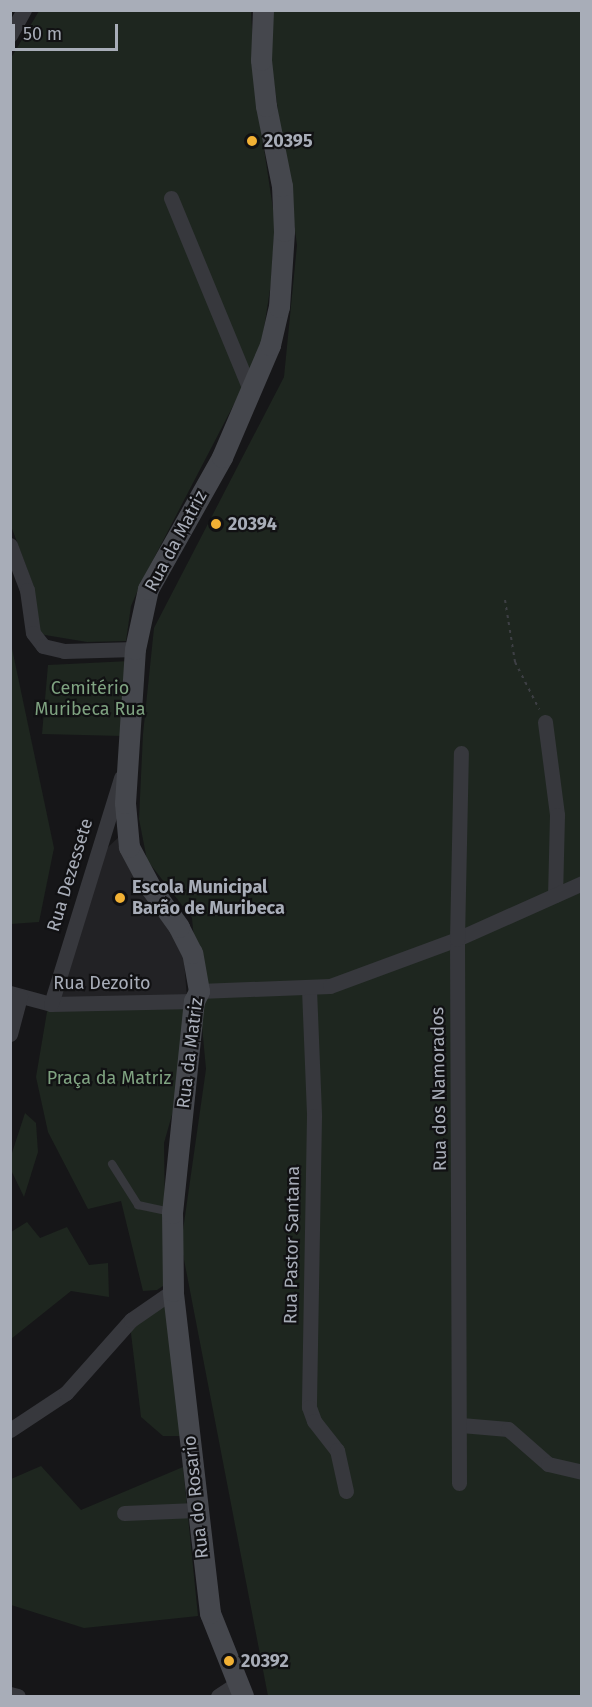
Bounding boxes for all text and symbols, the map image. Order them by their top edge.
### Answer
scale bar [15,12,122,50]
text: 50 m [23,23,62,45]
place label: 20395 [264,130,313,152]
marker: 20395 [245,134,259,148]
street label: Rua da Matriz [140,487,212,595]
place label: 20394 [228,513,277,535]
marker: 20394 [209,517,223,531]
park label: Cemitério Muribeca Rua [34,678,146,720]
street label: Rua Dezessete [43,816,97,934]
place label: Escola Municipal Barão de Muribeca [132,877,285,920]
marker: Escola Municipal Barão de Muribeca [113,891,127,905]
street label: Rua Dezoito [53,972,151,994]
street label: Rua da Matriz [172,996,208,1110]
street label: Rua dos Namorados [427,1007,451,1171]
park label: Praça da Matriz [47,1067,171,1089]
street label: Rua Pastor Santana [280,1166,304,1324]
street label: Rua do Rosario [179,1434,213,1560]
place label: 20392 [241,1650,289,1672]
marker: 20392 [222,1654,236,1668]

